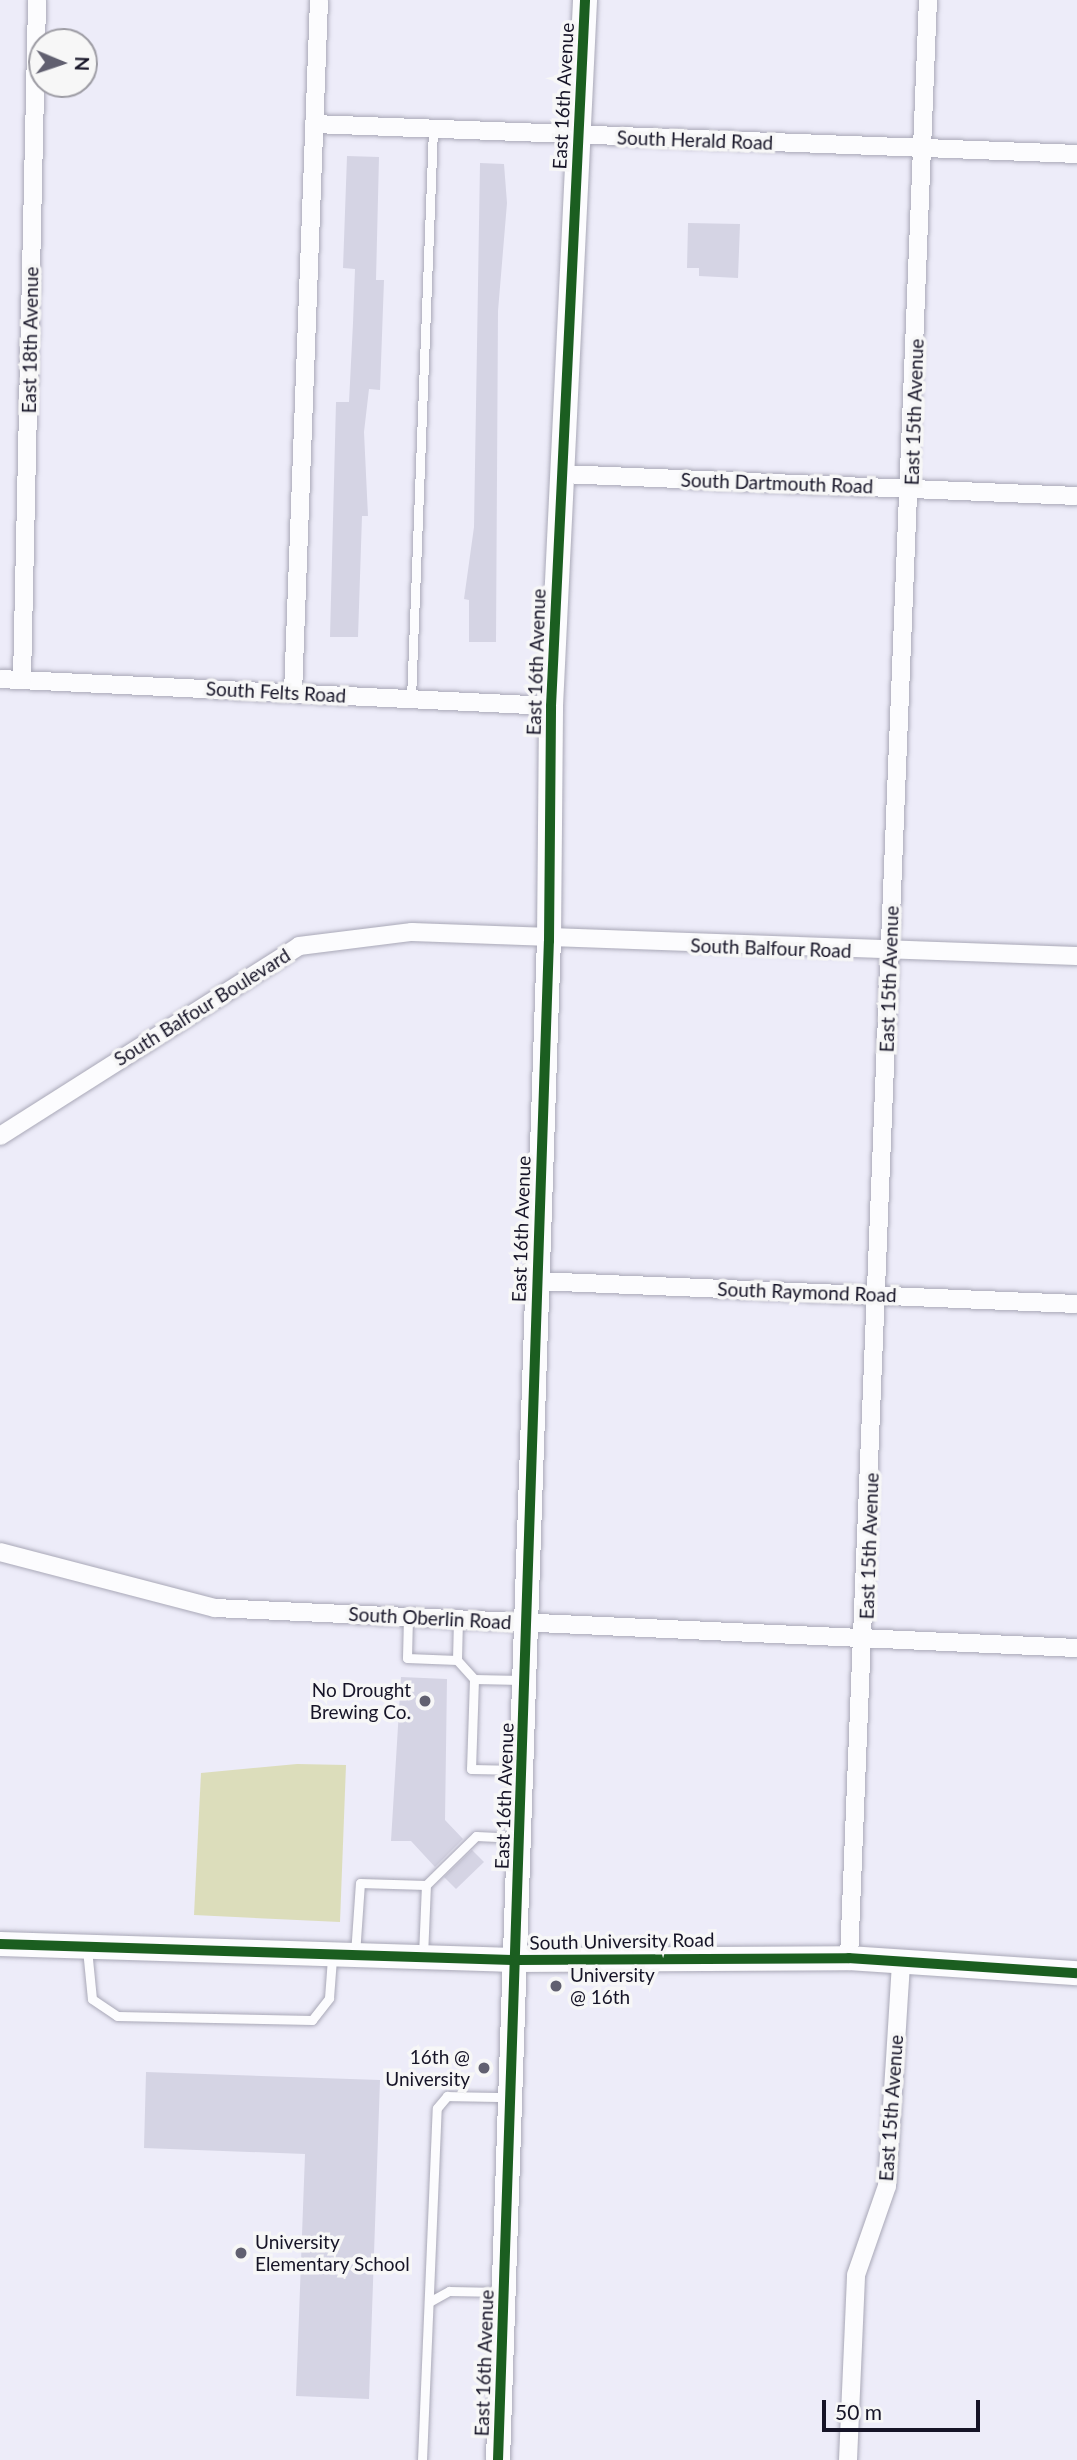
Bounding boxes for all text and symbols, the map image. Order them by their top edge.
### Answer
street label: East 16th Avenue [548,22,578,170]
north arrow [28,28,98,98]
text: N [71,56,94,71]
street label: South Herald Road [616,126,774,154]
street label: East 18th Avenue [17,266,43,414]
street label: East 15th Avenue [900,338,928,486]
street label: South Dartmouth Road [680,468,874,498]
street label: East 16th Avenue [522,588,550,736]
street label: South Felts Road [205,677,347,707]
street label: East 15th Avenue [875,905,903,1053]
street label: South Balfour Road [690,934,852,962]
street label: South Balfour Boulevard [110,943,294,1071]
street label: East 16th Avenue [507,1155,535,1303]
street label: South Raymond Road [717,1277,897,1307]
street label: East 15th Avenue [855,1472,883,1620]
street label: South Oberlin Road [348,1602,512,1634]
place label: No Drought Brewing Co. [310,1679,411,1723]
marker: No Drought Brewing Co. [417,1693,433,1709]
street label: East 16th Avenue [490,1722,518,1870]
street label: South University Road [529,1928,715,1954]
place label: University @ 16th [570,1964,655,2008]
marker: University @ 16th [548,1978,564,1994]
street label: East 15th Avenue [874,2034,908,2182]
place label: 16th @ University [385,2046,470,2090]
marker: 16th @ University [476,2060,492,2076]
place label: University Elementary School [255,2231,410,2275]
marker: University Elementary School [233,2245,249,2261]
street label: East 16th Avenue [470,2289,498,2437]
scale bar [825,2386,982,2430]
text: 50 m [835,2399,882,2424]

